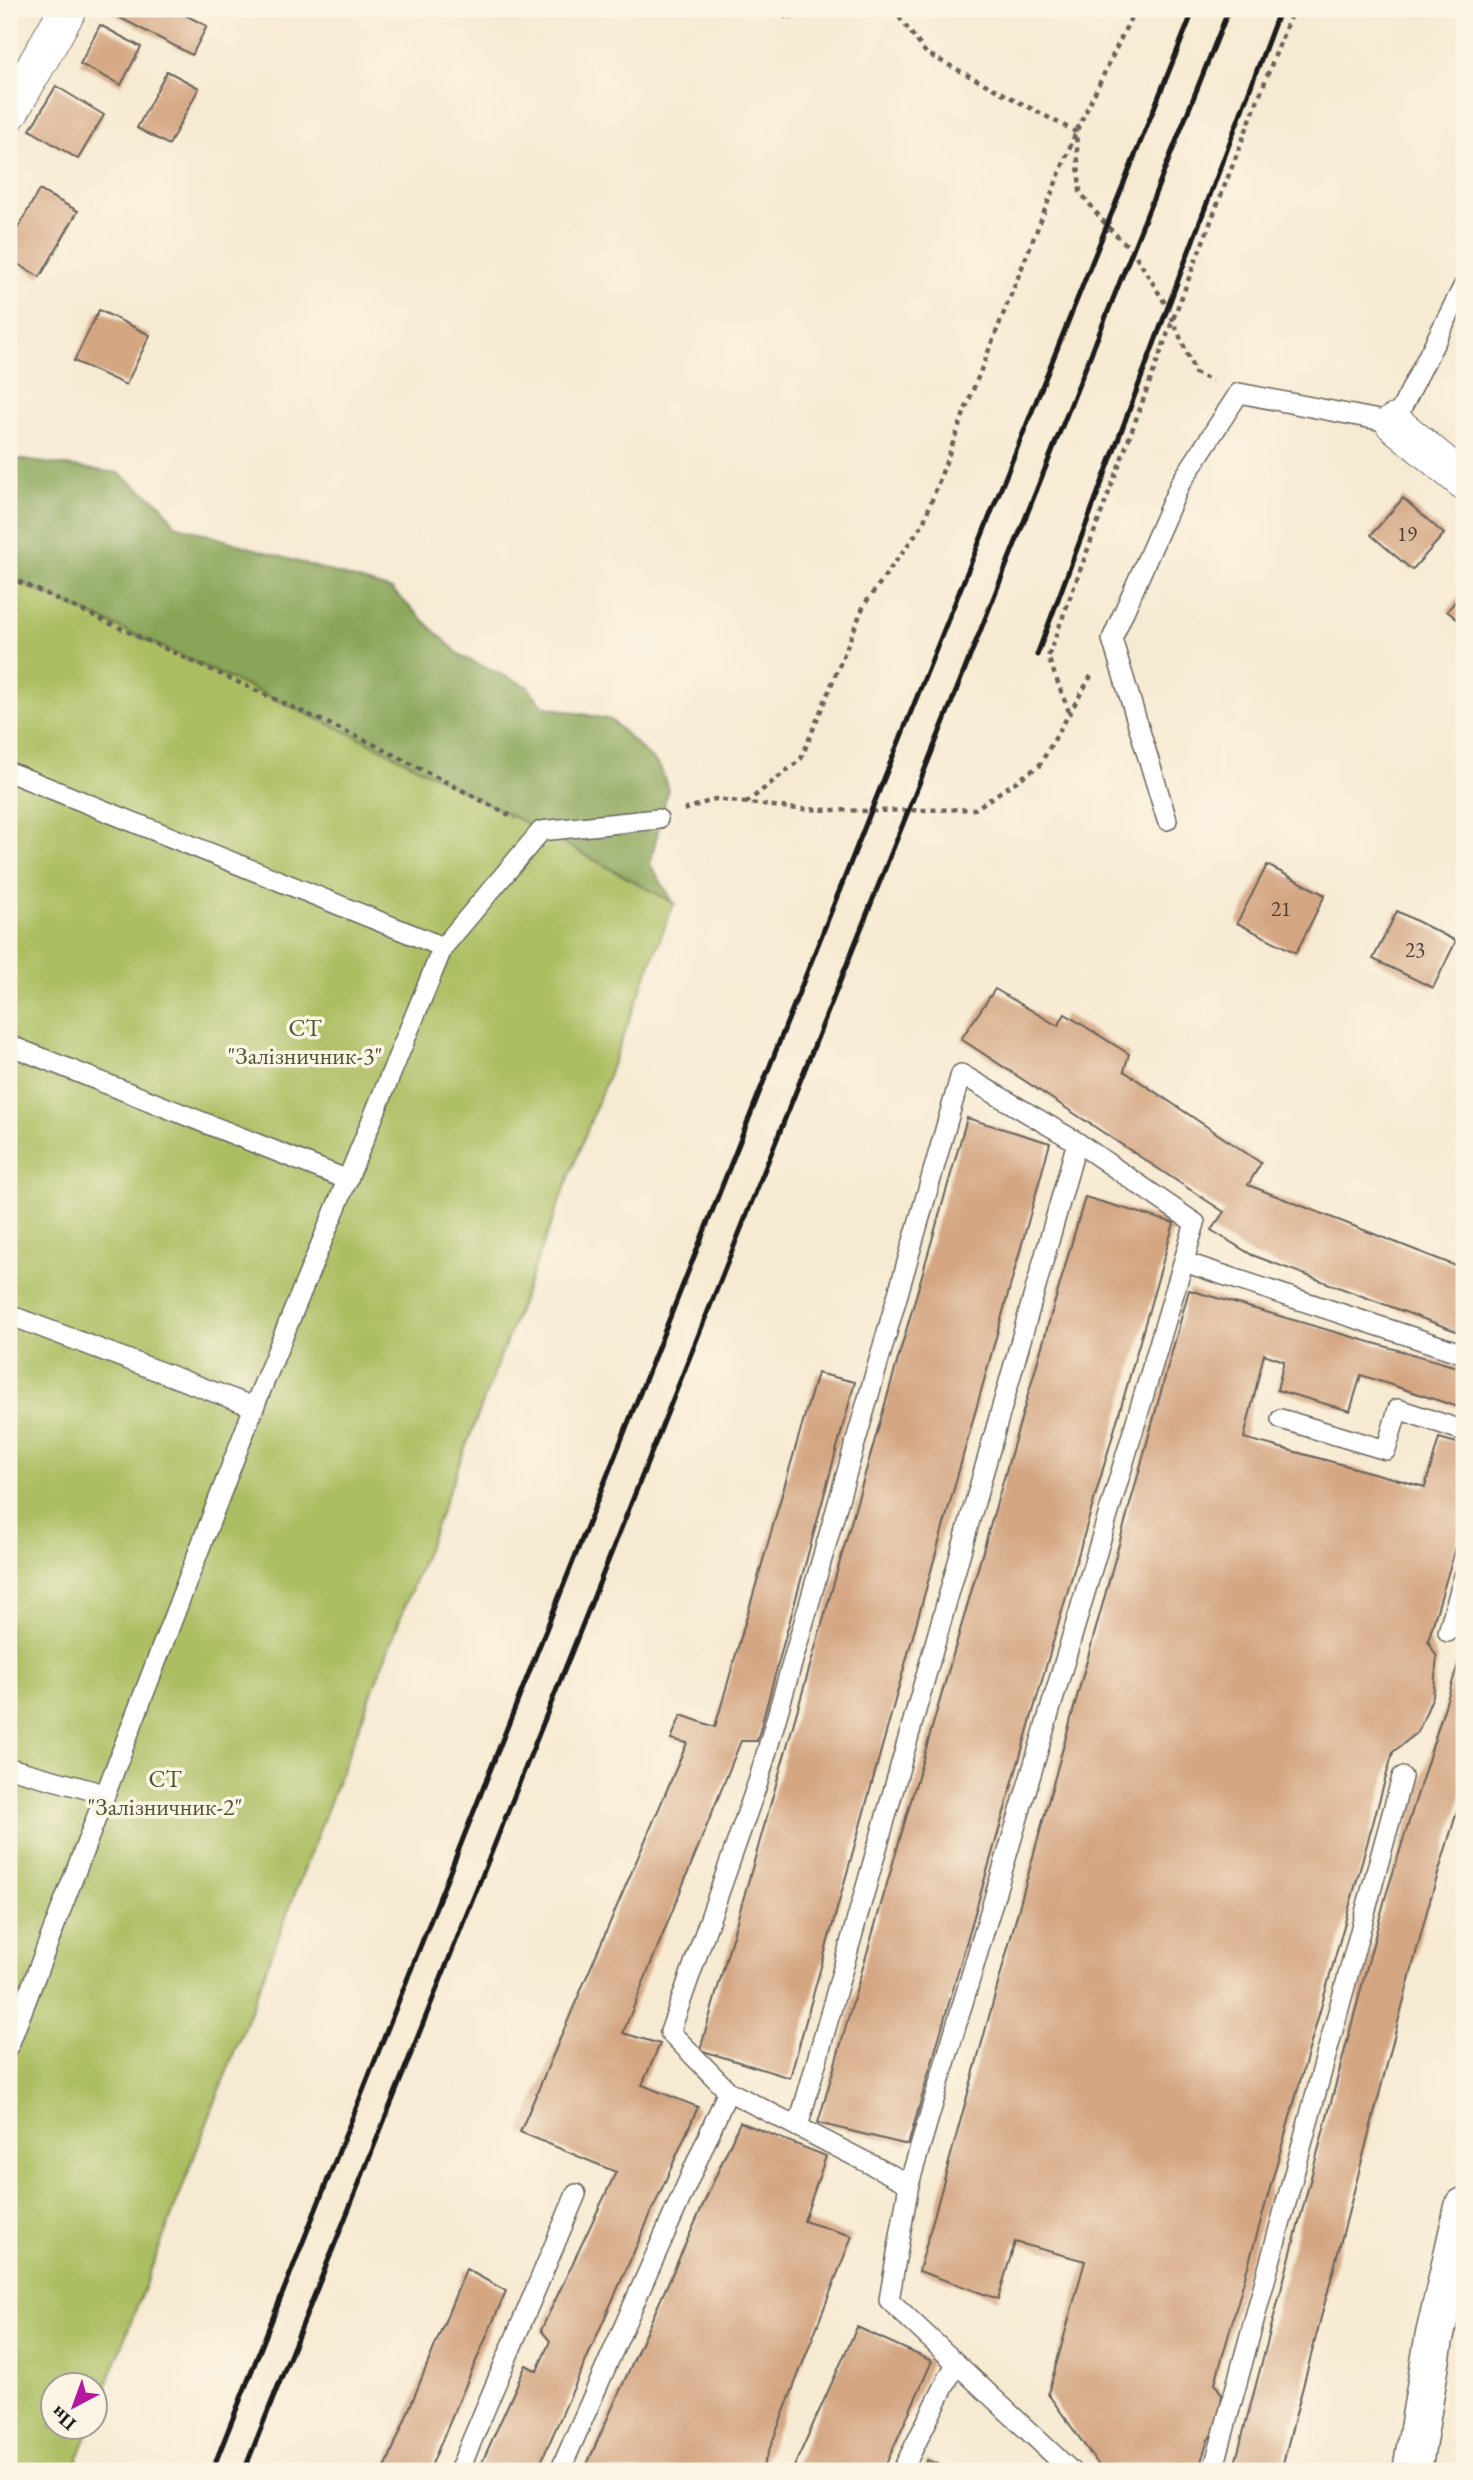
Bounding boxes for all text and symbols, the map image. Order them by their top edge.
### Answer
house number: 19 [1397,520,1417,547]
house number: 21 [1271,895,1291,922]
house number: 23 [1405,936,1425,963]
park label: СТ "Залізничник-3" [228,1012,382,1071]
park label: СТ "Залізничник-2" [88,1763,242,1822]
north arrow [38,2372,108,2442]
text: Пн [45,2400,81,2436]

